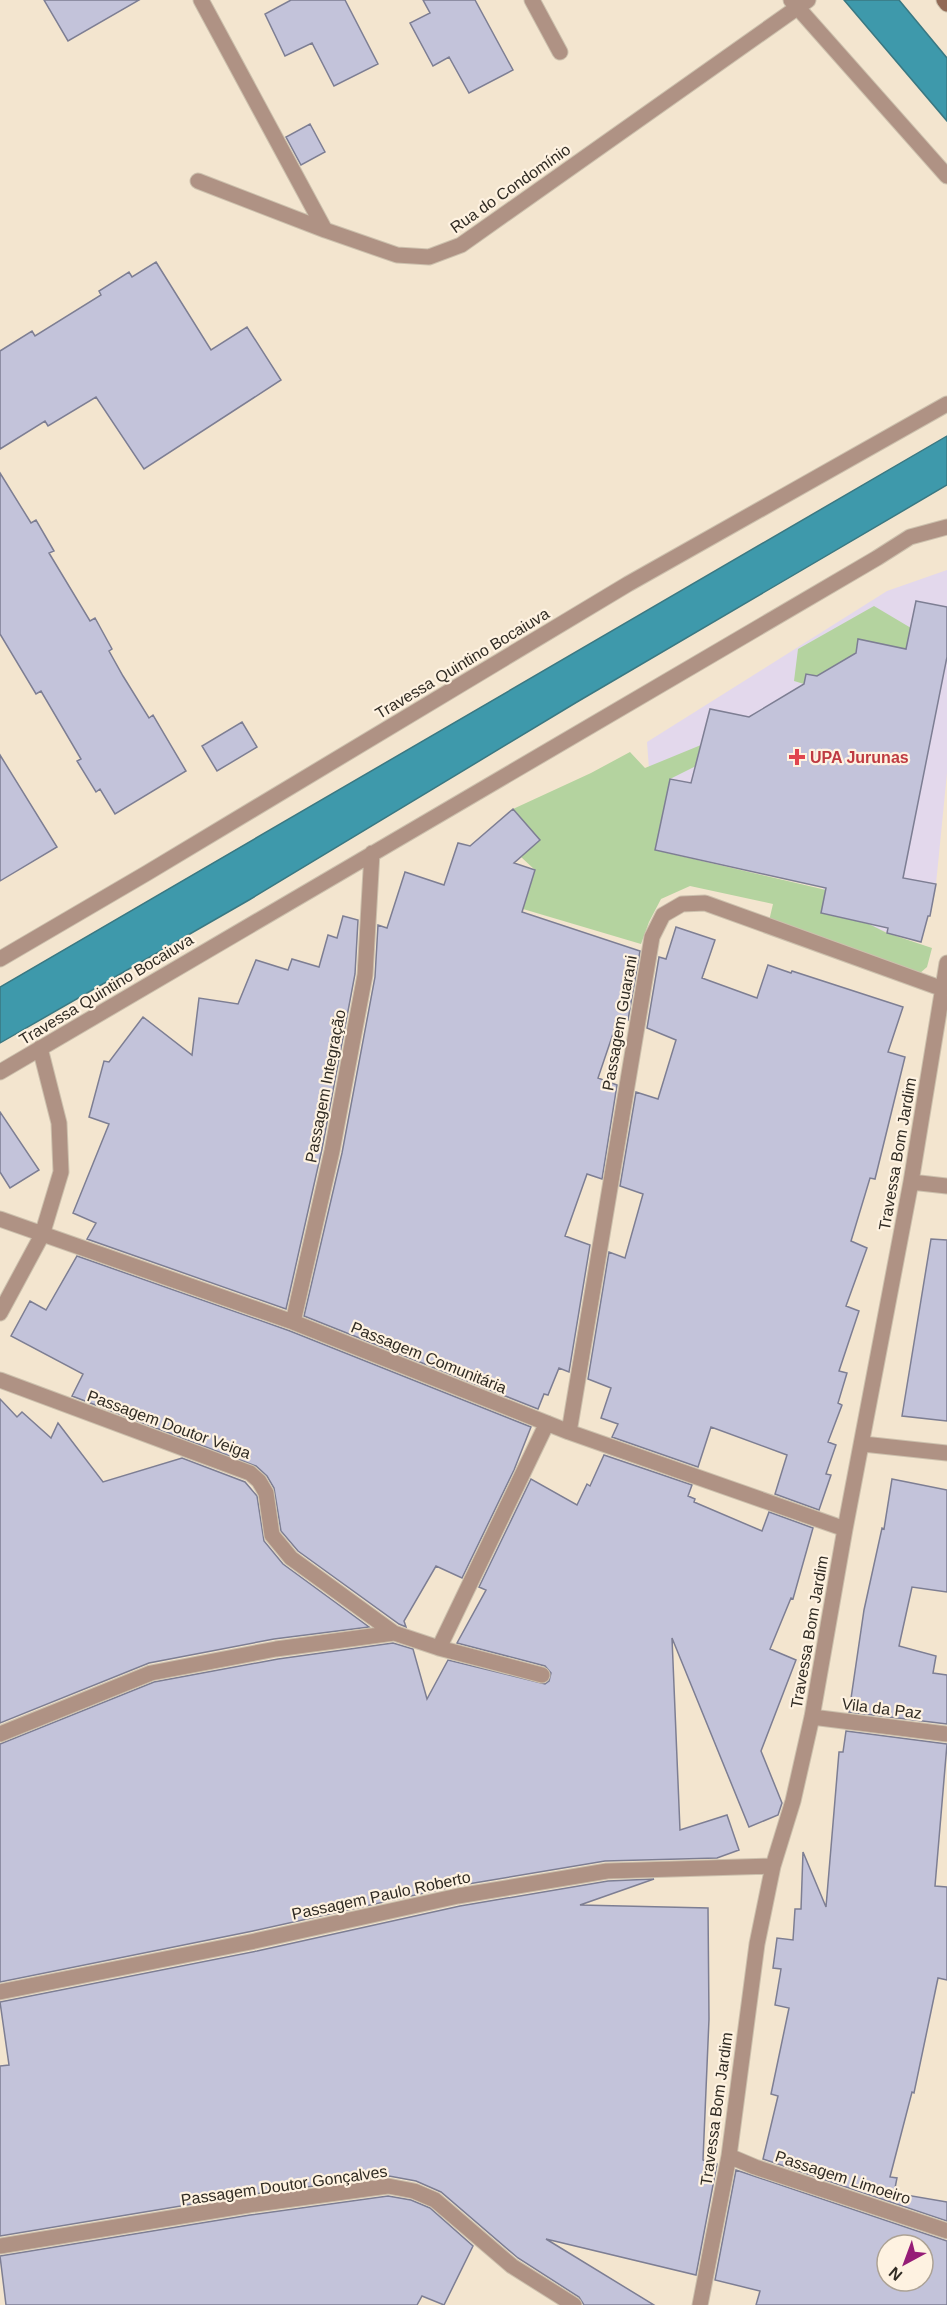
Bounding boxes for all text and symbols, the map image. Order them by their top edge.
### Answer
street label: Rua do Condomínio [447,141,574,236]
street label: Travessa Quintino Bocaiuva [372,605,552,722]
marker: UPA Jurunas [788,748,806,766]
place label: UPA Jurunas [810,749,909,766]
street label: Travessa Quintino Bocaiuva [16,931,196,1048]
street label: Passagem Guarani [599,954,640,1092]
street label: Passagem Integração [302,1008,349,1164]
street label: Travessa Bom Jardim [876,1076,919,1232]
street label: Passagem Comunitária [349,1318,509,1397]
street label: Passagem Doutor Veiga [85,1387,253,1462]
street label: Travessa Bom Jardim [788,1554,831,1710]
street label: Vila da Paz [841,1695,923,1722]
street label: Passagem Paulo Roberto [290,1868,472,1923]
street label: Travessa Bom Jardim [697,2031,736,2187]
street label: Passagem Limoeiro [773,2148,913,2207]
street label: Passagem Doutor Gonçalves [180,2163,388,2208]
north arrow [875,2233,935,2293]
text: N [886,2264,905,2284]

